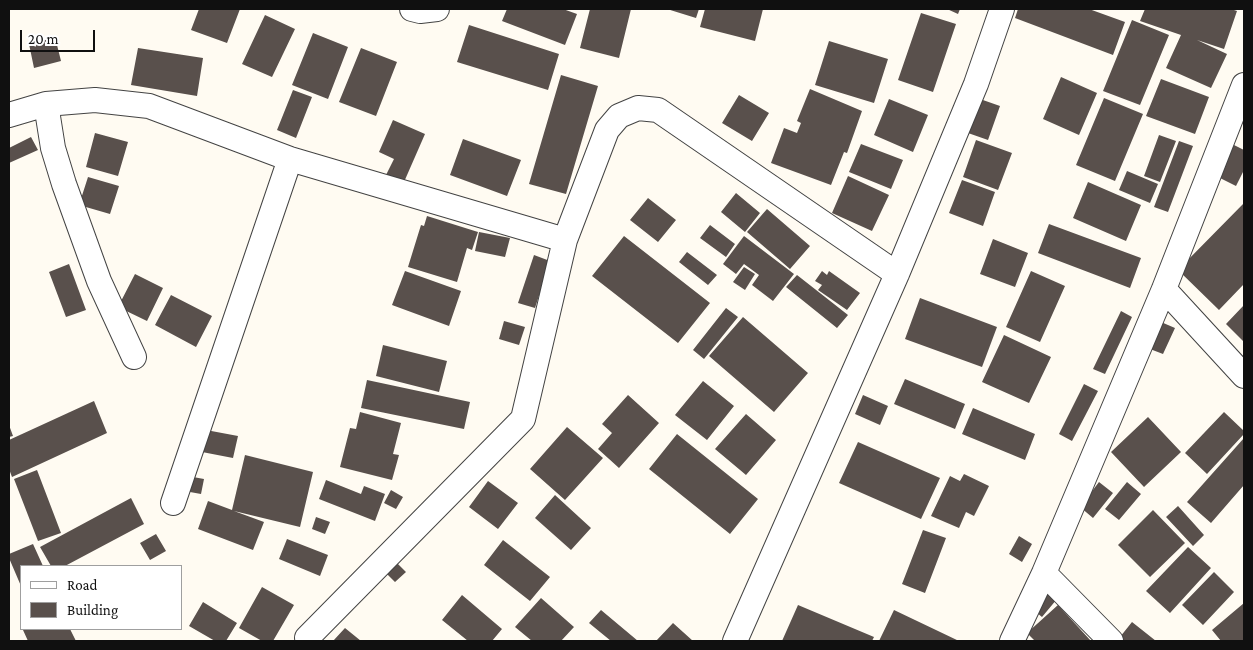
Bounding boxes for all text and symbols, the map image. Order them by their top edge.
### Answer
scale bar [22,20,98,52]
text: 20 m [28,31,59,47]
legend [20,565,182,630]
text: Road [67,577,97,593]
text: Building [67,602,118,618]

